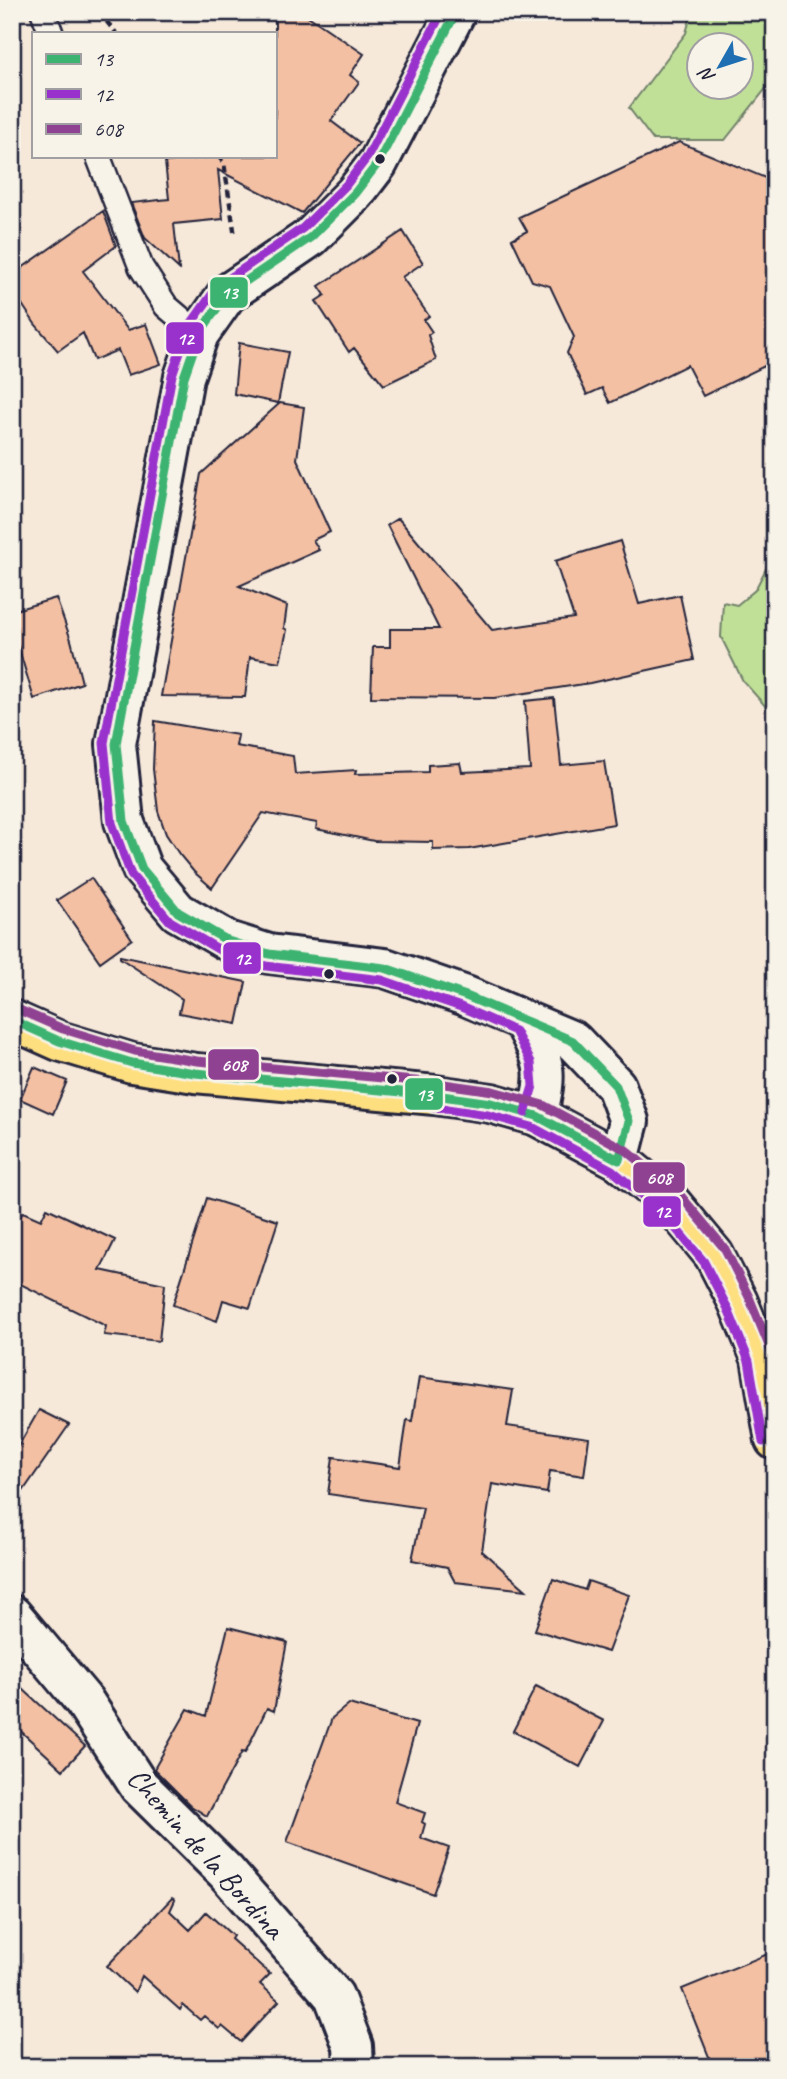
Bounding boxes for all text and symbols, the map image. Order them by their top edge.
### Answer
legend [32,32,276,158]
north arrow [686,32,756,102]
text: 13 [94,46,114,72]
text: N [693,61,721,88]
text: 12 [94,82,114,108]
text: 608 [94,116,125,142]
unlabelled marker [373,152,387,166]
line badge: 13 [209,276,249,309]
text: 13 [220,281,240,305]
line badge: 12 [165,321,205,355]
text: 12 [176,327,196,351]
line badge: 12 [222,941,262,975]
text: 12 [233,947,253,971]
unlabelled marker [322,967,336,981]
line badge: 608 [207,1048,260,1081]
text: 608 [221,1053,249,1077]
unlabelled marker [385,1072,399,1086]
line badge: 13 [404,1077,444,1111]
text: 13 [415,1083,435,1107]
line badge: 608 [632,1161,686,1194]
text: 608 [646,1166,674,1190]
line badge: 12 [642,1195,682,1228]
text: 12 [653,1200,673,1224]
street label: Chemin de la Bordina [119,1759,294,1948]

